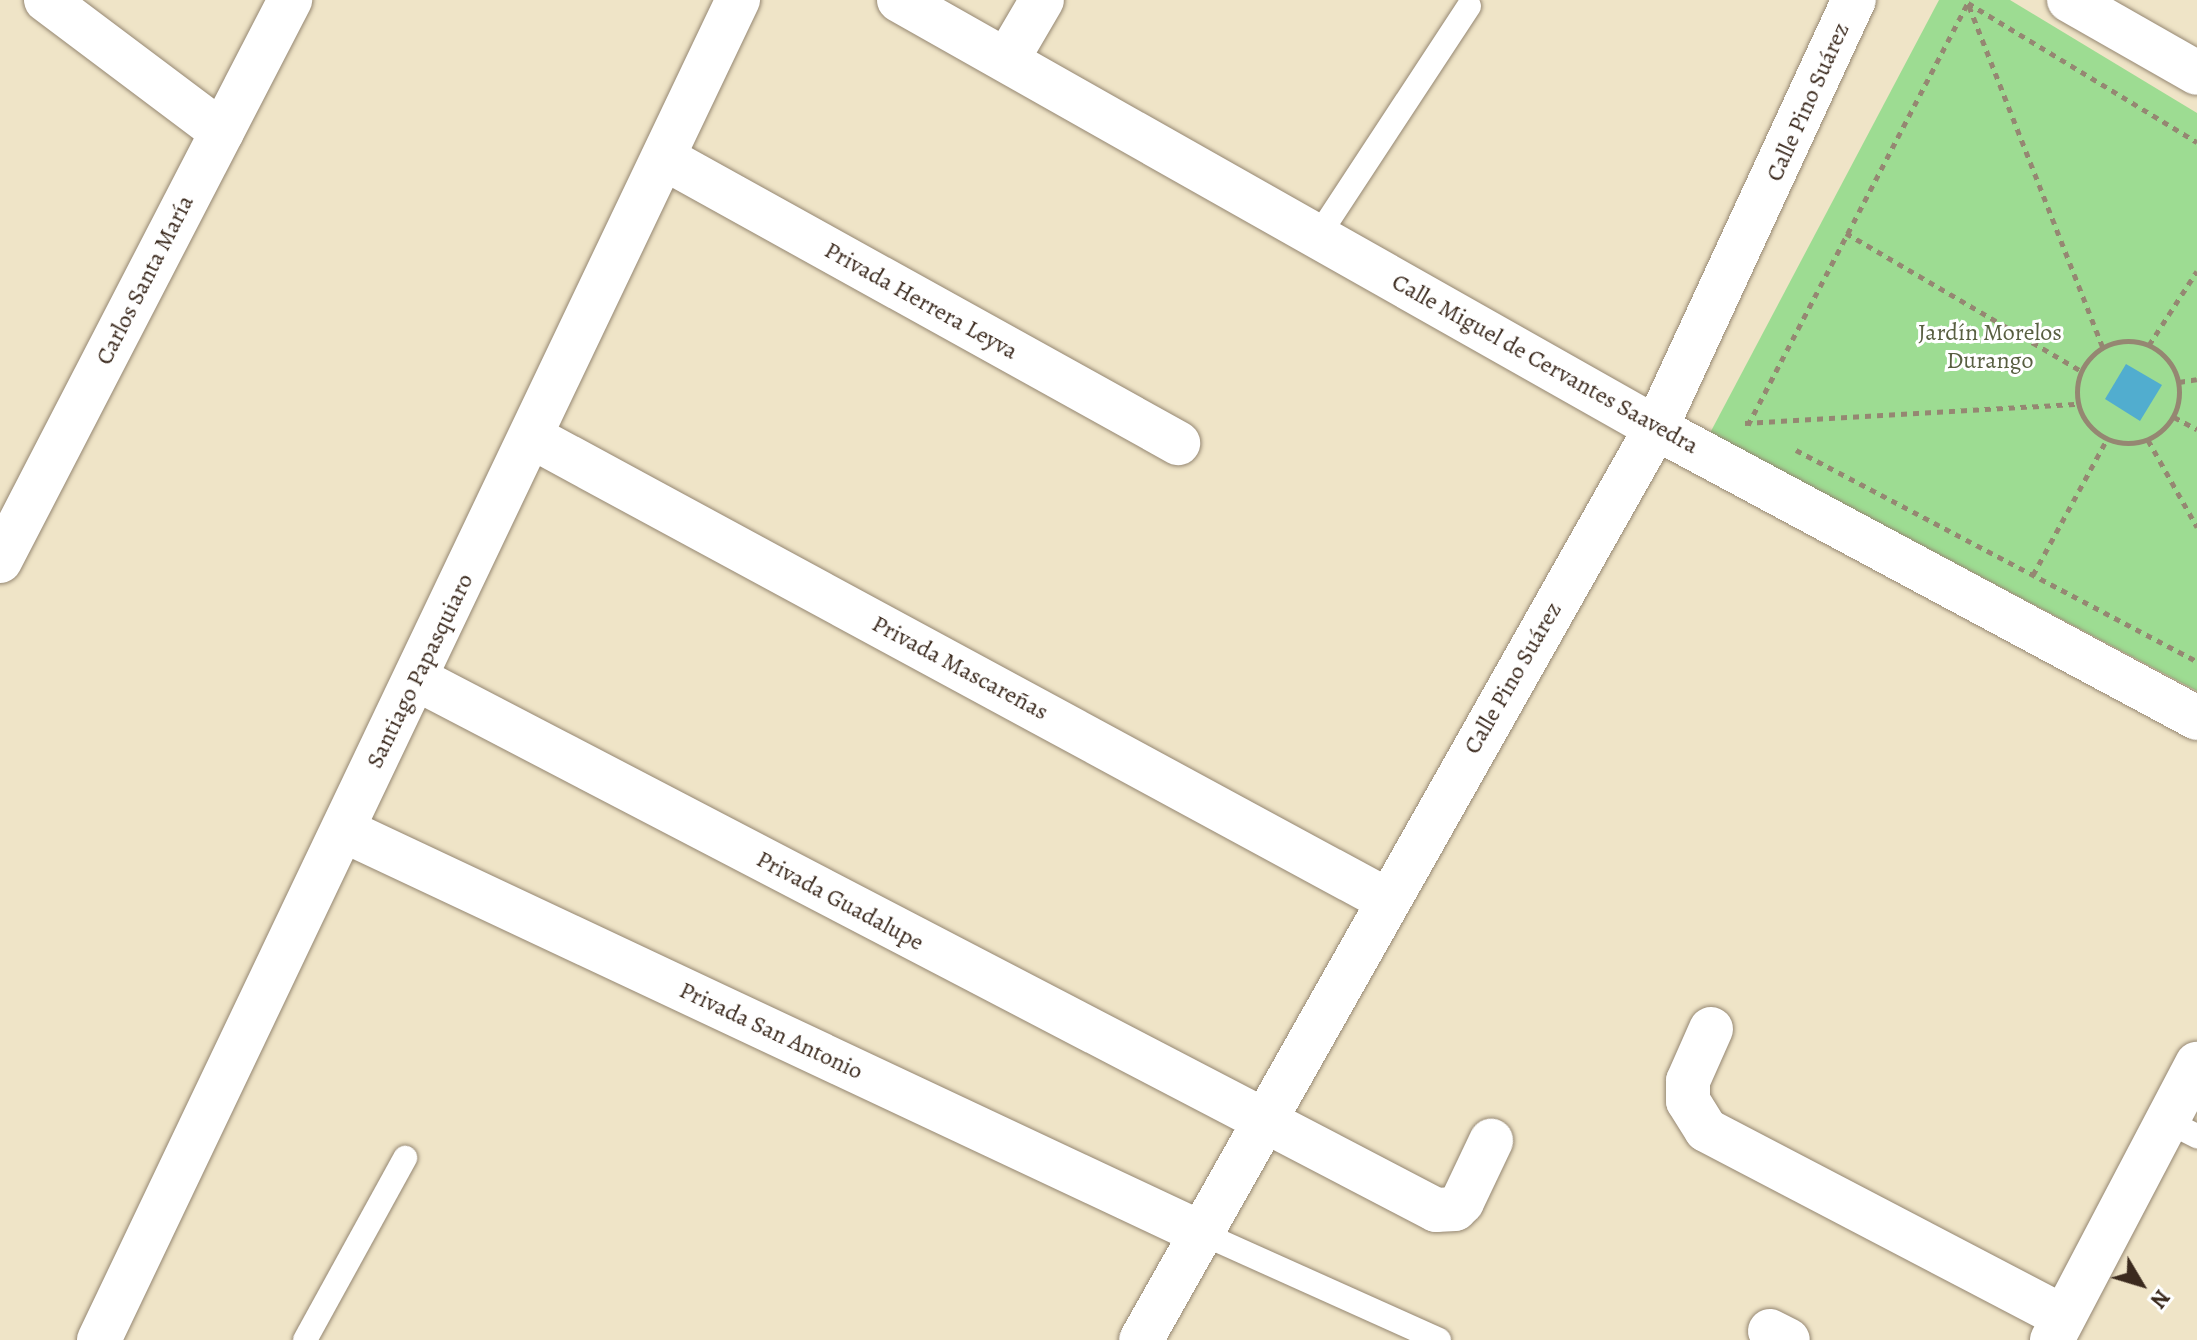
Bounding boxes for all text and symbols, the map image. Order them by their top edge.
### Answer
street label: Calle Pino Suárez [1760,18,1856,186]
street label: Carlos Santa María [90,190,200,370]
street label: Privada Herrera Leyva [819,236,1023,366]
street label: Calle Miguel de Cervantes Saavedra [1387,268,1703,460]
park label: Jardín Morelos Durango [1918,319,2062,375]
street label: Santiago Papasquiaro [360,569,480,773]
street label: Calle Pino Suárez [1458,597,1568,759]
street label: Privada Mascareñas [867,609,1053,727]
street label: Privada Guadalupe [751,845,929,957]
street label: Privada San Antonio [675,976,867,1086]
north arrow [2101,1244,2181,1324]
text: N [2143,1283,2177,1314]

